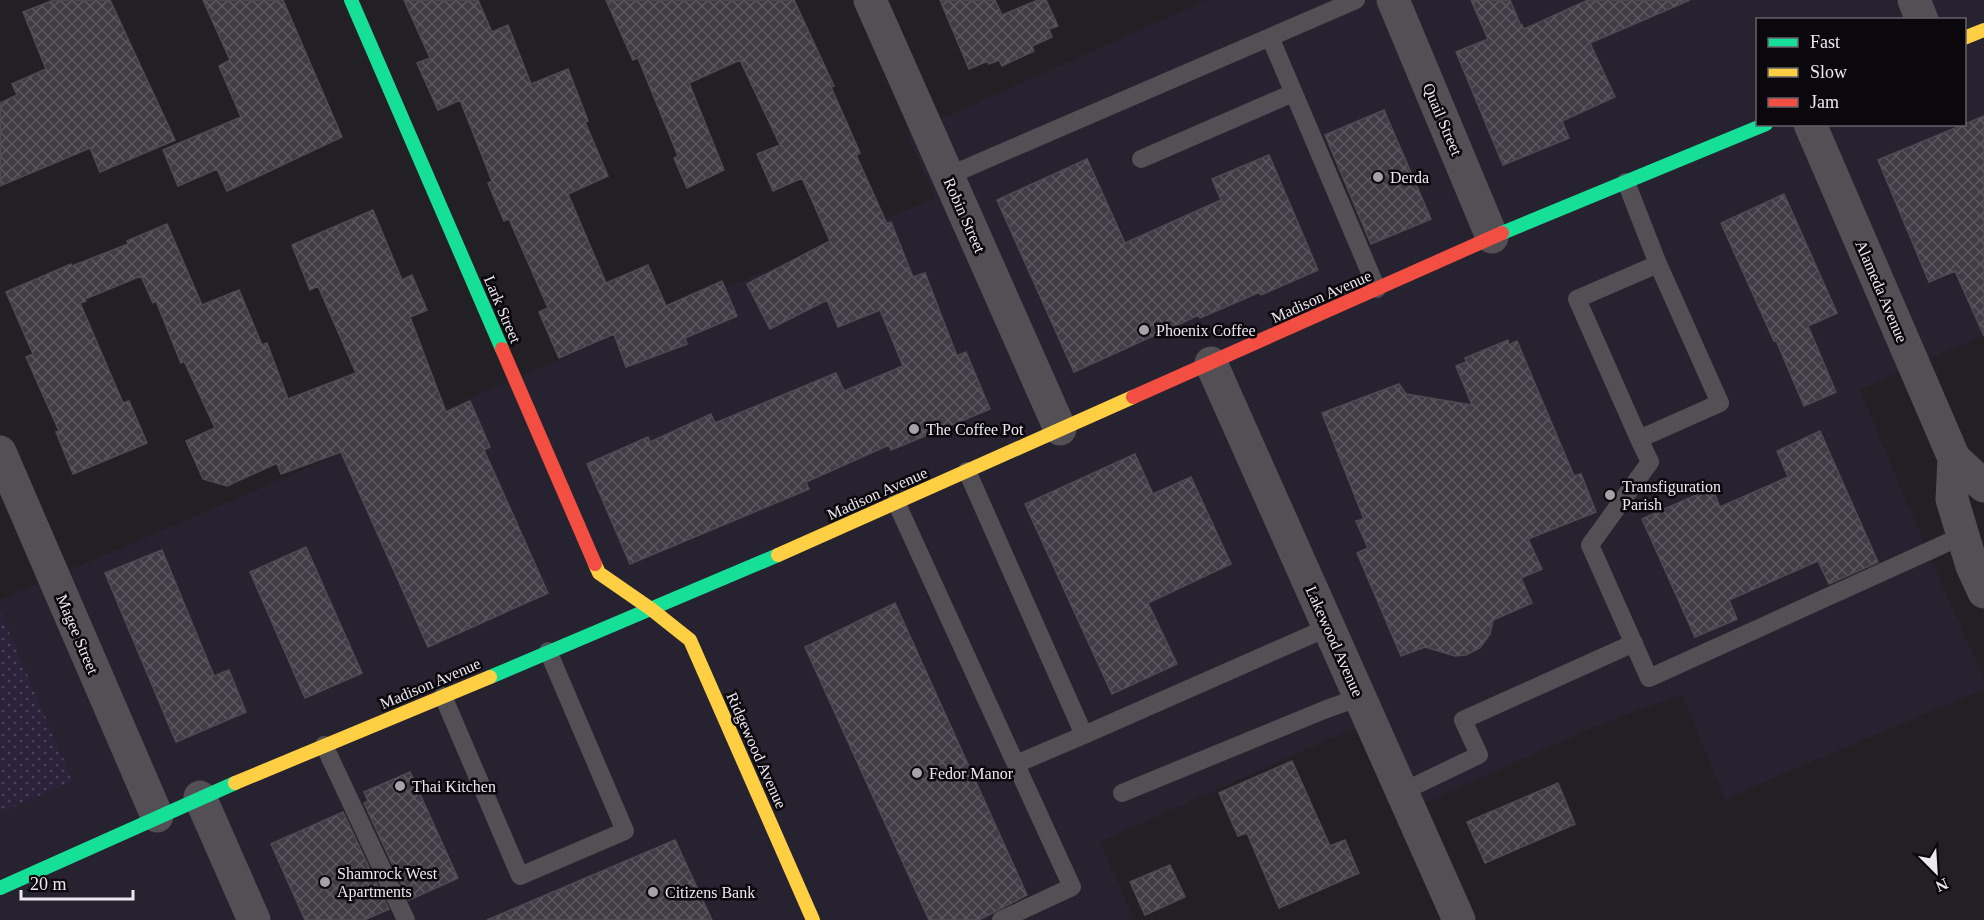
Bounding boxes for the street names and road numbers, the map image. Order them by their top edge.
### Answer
street label: Quail Street [1420,80,1466,158]
street label: Robin Street [940,175,989,256]
street label: Alameda Avenue [1852,238,1911,345]
street label: Madison Avenue [1269,267,1374,326]
street label: Lark Street [481,273,525,346]
street label: Madison Avenue [825,464,930,523]
street label: Lakewood Avenue [1303,583,1367,699]
street label: Magee Street [52,592,102,677]
street label: Madison Avenue [377,655,483,712]
street label: Ridgewood Avenue [722,689,790,811]

